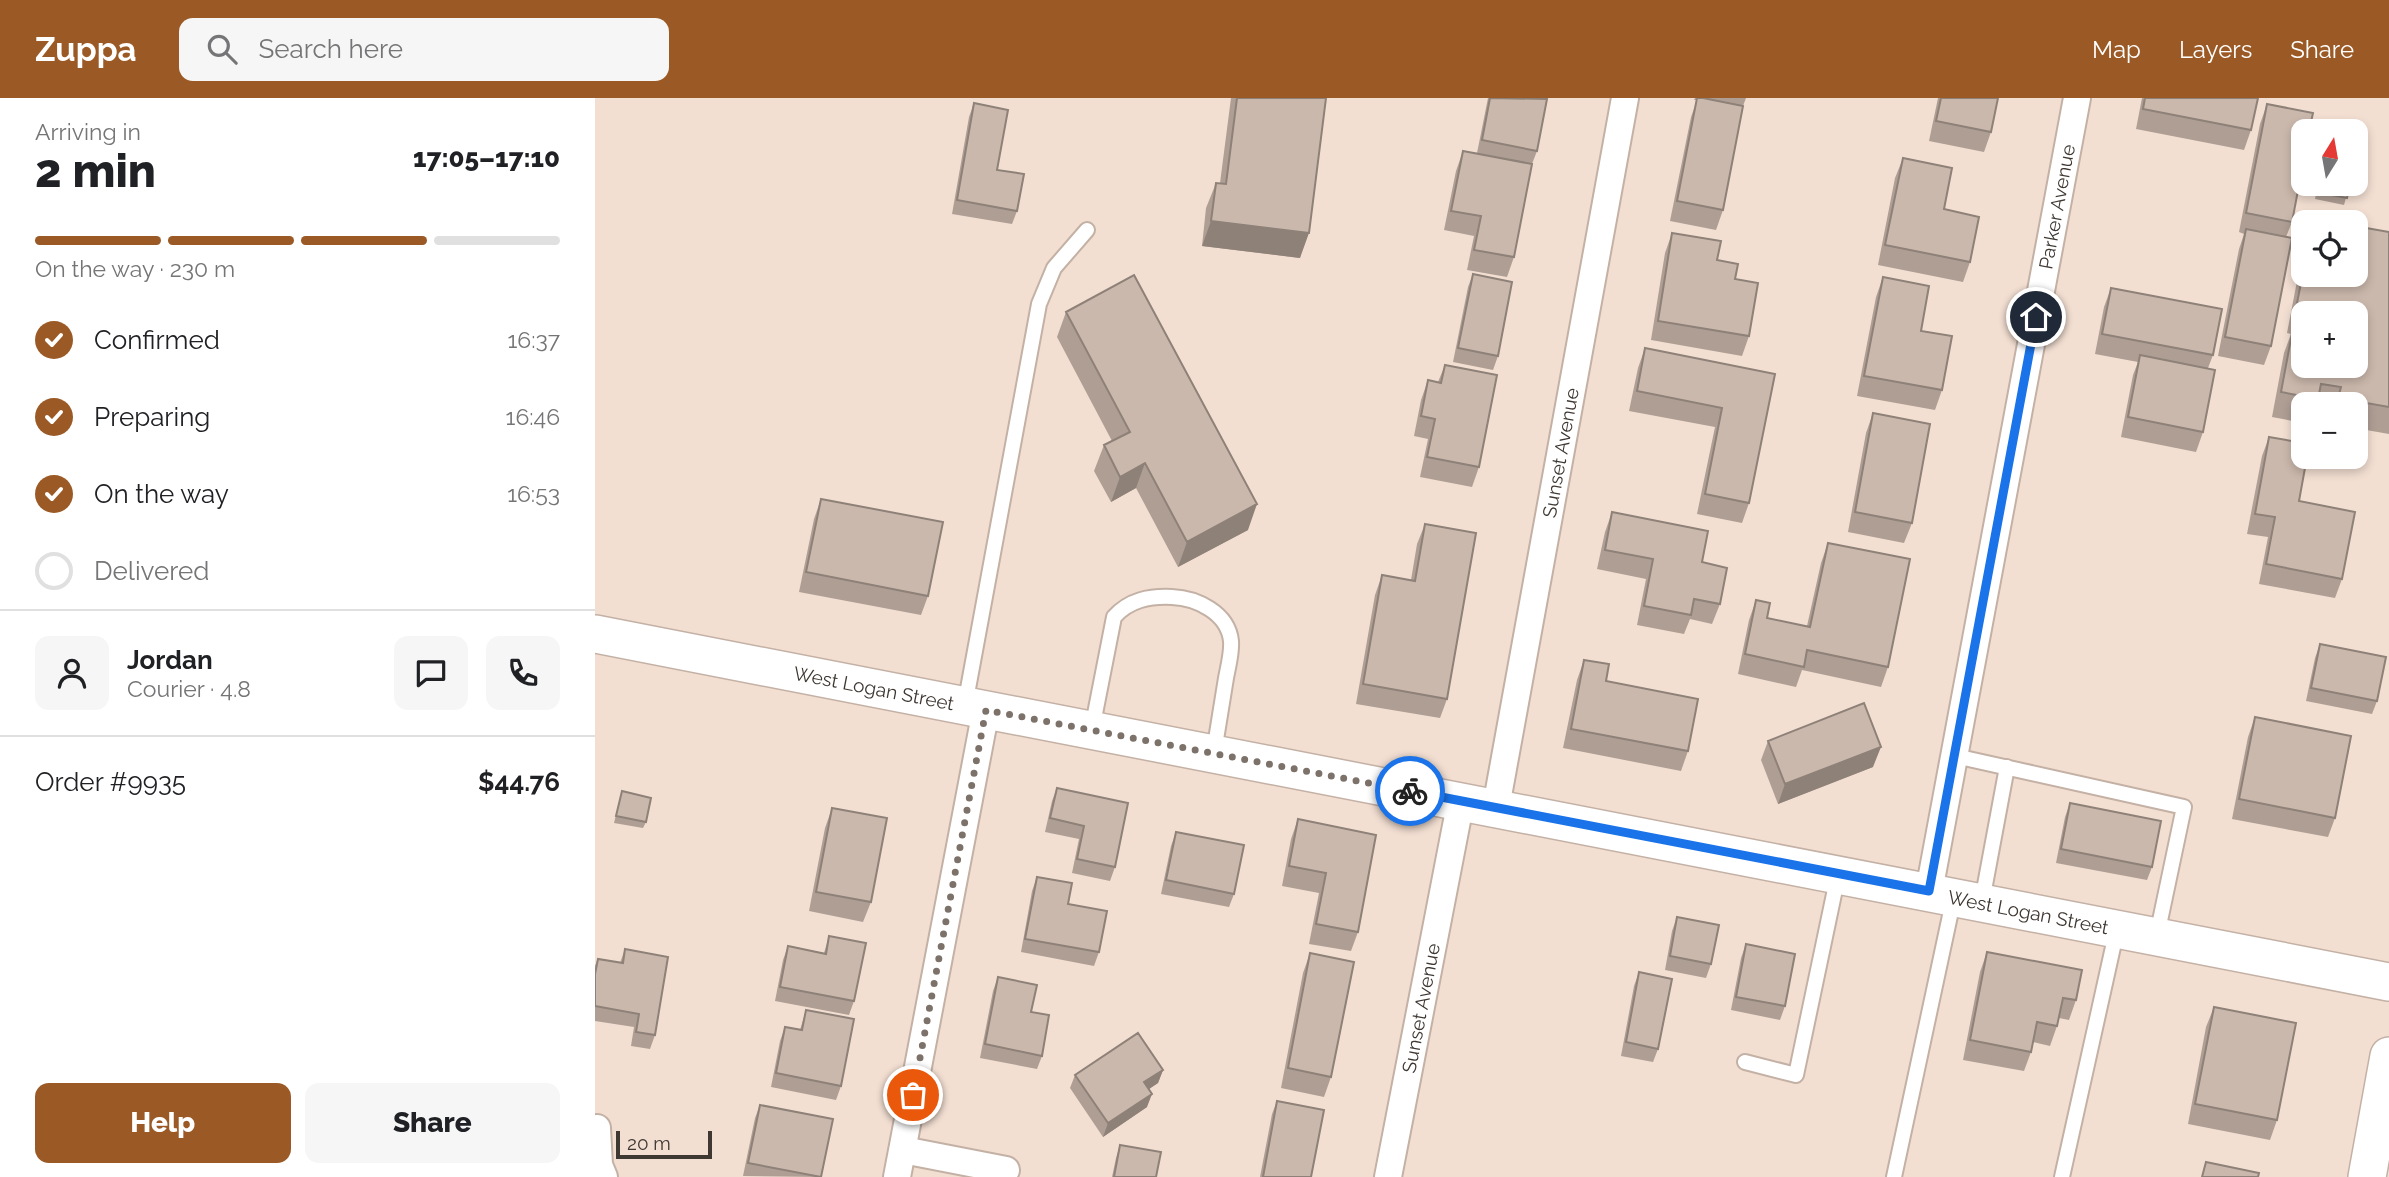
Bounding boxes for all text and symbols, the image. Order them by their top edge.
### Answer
search box [179,18,669,81]
text: Zuppa [35,30,137,69]
icon: search [203,30,241,68]
text: Search here [259,34,403,64]
text: Map [2092,35,2141,64]
text: Layers [2179,35,2252,64]
text: Share [2290,35,2354,64]
text: Arriving in [35,118,141,145]
north arrow [2291,119,2368,196]
map controls [2291,119,2368,469]
text: 17:05–17:10 [413,143,560,173]
street label: Parker Avenue [2034,143,2079,271]
text: 2 min [35,144,156,198]
button: locate [2291,210,2368,287]
text: On the way · 230 m [35,255,235,282]
pin [2006,287,2066,347]
icon: home [2017,298,2055,336]
button: + [2291,301,2368,378]
icon: check [35,321,73,359]
text: Confirmed [94,325,220,355]
text: 16:37 [507,326,560,353]
street label: Sunset Avenue [1538,386,1583,519]
button: − [2291,392,2368,469]
icon: check [35,398,73,436]
text: Preparing [94,402,210,432]
text: 16:46 [506,403,560,430]
icon: check [35,475,73,513]
text: On the way [94,479,229,509]
text: 16:53 [507,480,560,507]
text: Delivered [94,556,209,586]
button: person [35,636,109,710]
button: chat [394,636,468,710]
button: phone [486,636,560,710]
text: Jordan [127,645,213,675]
street label: West Logan Street [792,662,957,715]
text: Courier · 4.8 [127,675,251,702]
courier [1375,756,1445,826]
text: Order #9935 [35,767,186,797]
text: $44.76 [478,767,560,797]
icon: bike [1391,772,1429,810]
street label: West Logan Street [1946,886,2111,938]
street label: Sunset Avenue [1397,941,1444,1075]
pin [883,1065,943,1125]
icon: bag [894,1076,932,1114]
button: Help [35,1083,291,1163]
button: Share [305,1083,560,1163]
scale bar [616,1128,712,1160]
text: 20 m [627,1132,671,1154]

